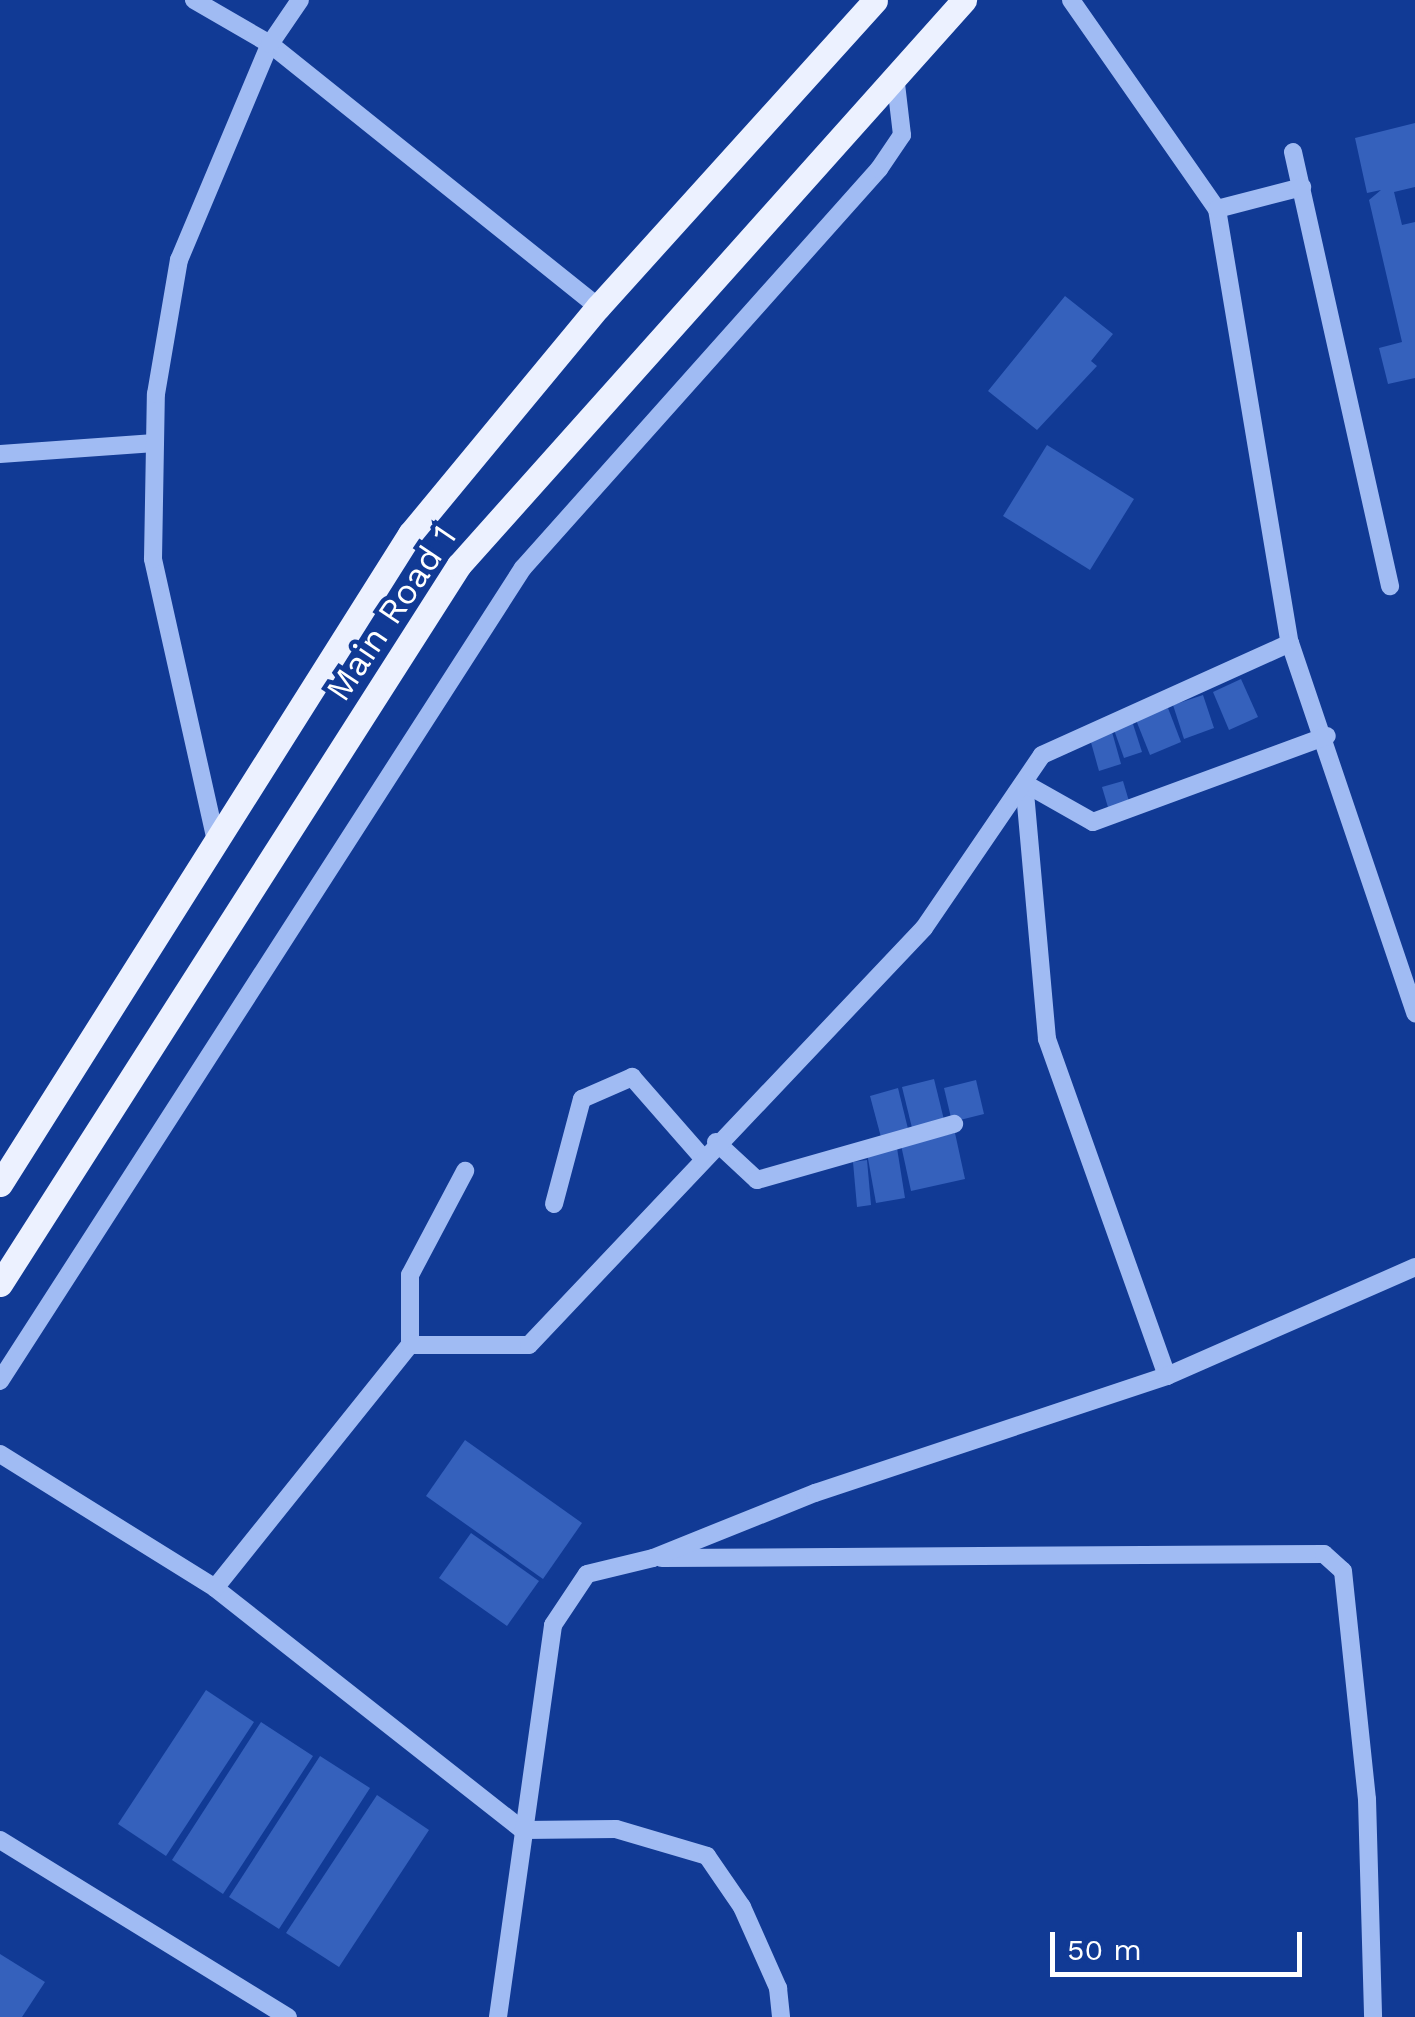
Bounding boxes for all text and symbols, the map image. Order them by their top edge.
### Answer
street label: Main Road 1 [317,517,465,709]
scale bar [1055,1912,1308,1974]
text: 50 m [1067,1932,1142,1967]

